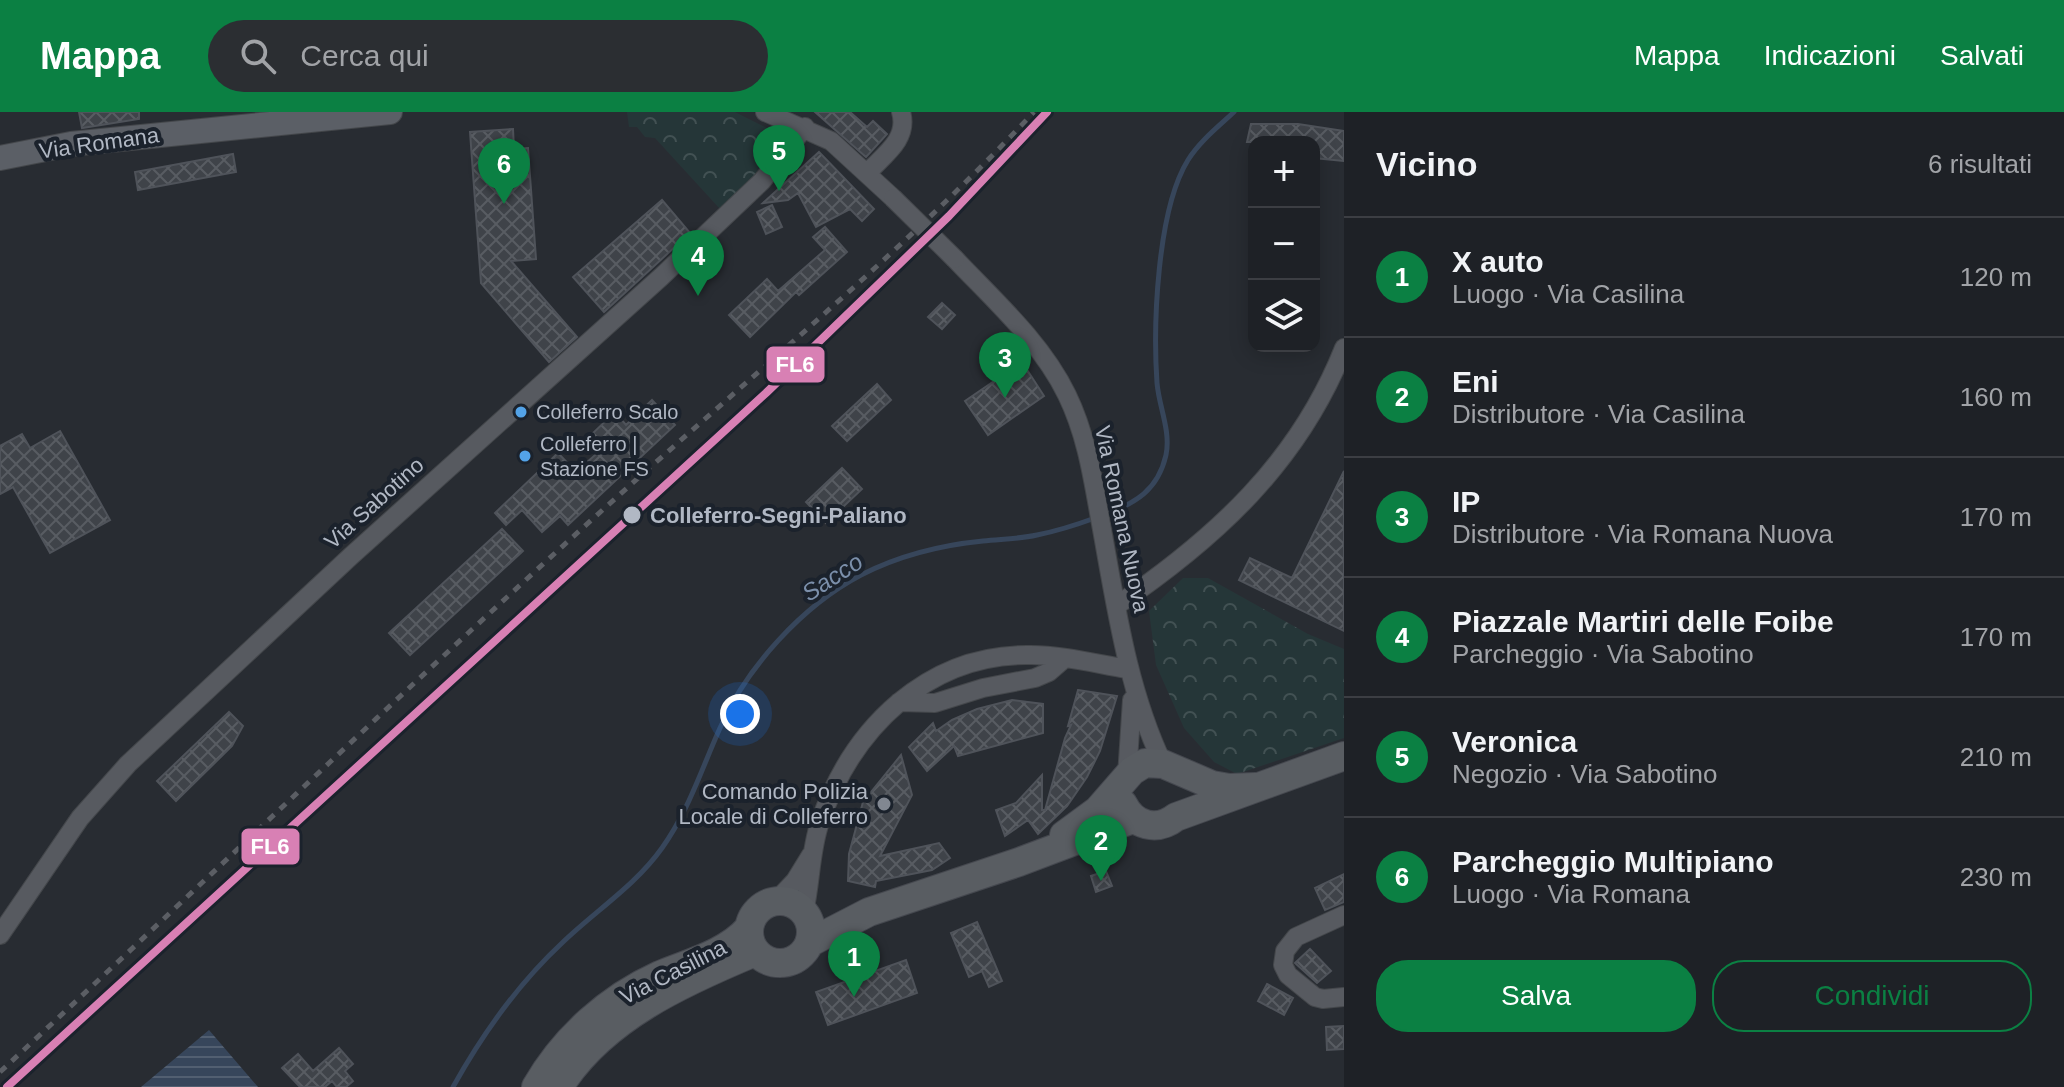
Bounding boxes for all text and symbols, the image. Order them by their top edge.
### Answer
search box [208,20,768,92]
icon: search [236,34,280,78]
text: Mappa [40,35,160,77]
text: Cerca qui [300,39,429,72]
text: Mappa [1634,40,1720,71]
text: Indicazioni [1764,40,1896,71]
text: Salvati [1940,40,2024,71]
street label: Via Romana [38,122,161,164]
pin: 5 [753,125,805,191]
map controls [1248,136,1320,352]
button: + [1248,136,1320,208]
pin: 6 [478,138,530,204]
text: Vicino [1376,145,1477,183]
text: 6 risultati [1928,149,2032,179]
button: − [1248,208,1320,280]
pin: 4 [672,230,724,296]
text: X auto [1452,245,1544,278]
text: 1 [1395,262,1409,292]
text: 120 m [1960,262,2032,292]
text: Luogo · Via Casilina [1452,279,1684,309]
button: layers [1248,280,1320,352]
pin: 3 [979,332,1031,398]
line badge: FL6 [765,345,826,384]
text: FL6 [775,352,815,377]
text: Eni [1452,365,1499,398]
text: 2 [1395,382,1409,412]
text: 160 m [1960,382,2032,412]
text: Distributore · Via Casilina [1452,399,1745,429]
place label: Colleferro Scalo [536,401,678,423]
marker: Colleferro Scalo [513,404,529,420]
street label: Via Romana Nuova [1090,423,1154,615]
place label: Colleferro | Stazione FS [540,433,649,480]
marker: Colleferro | Stazione FS [517,448,533,464]
street label: Via Sabotino [319,452,429,554]
text: IP [1452,485,1480,518]
text: 3 [1395,502,1409,532]
text: 170 m [1960,502,2032,532]
place label: Colleferro-Segni-Paliano [650,503,907,528]
marker: Colleferro-Segni-Paliano [621,504,643,526]
text: Distributore · Via Romana Nuova [1452,519,1833,549]
water label: Sacco [797,548,867,606]
text: Piazzale Martiri delle Foibe [1452,605,1834,638]
text: 4 [1395,622,1409,652]
text: 170 m [1960,622,2032,652]
text: Parcheggio · Via Sabotino [1452,639,1754,669]
your location [720,694,760,734]
text: Veronica [1452,725,1577,758]
text: 5 [1395,742,1409,772]
text: 210 m [1960,742,2032,772]
text: Negozio · Via Sabotino [1452,759,1717,789]
place label: Comando Polizia Locale di Colleferro [678,779,869,829]
marker: Comando Polizia Locale di Colleferro [875,795,893,813]
pin: 2 [1075,815,1127,881]
line badge: FL6 [240,827,301,866]
text: FL6 [250,834,290,859]
text: Parcheggio Multipiano [1452,845,1774,878]
text: 6 [1395,862,1409,892]
text: 230 m [1960,862,2032,892]
text: Luogo · Via Romana [1452,879,1690,909]
pin: 1 [828,931,880,997]
street label: Via Casilina [616,934,731,1009]
button: Salva [1376,960,1696,1032]
button: Condividi [1712,960,2032,1032]

